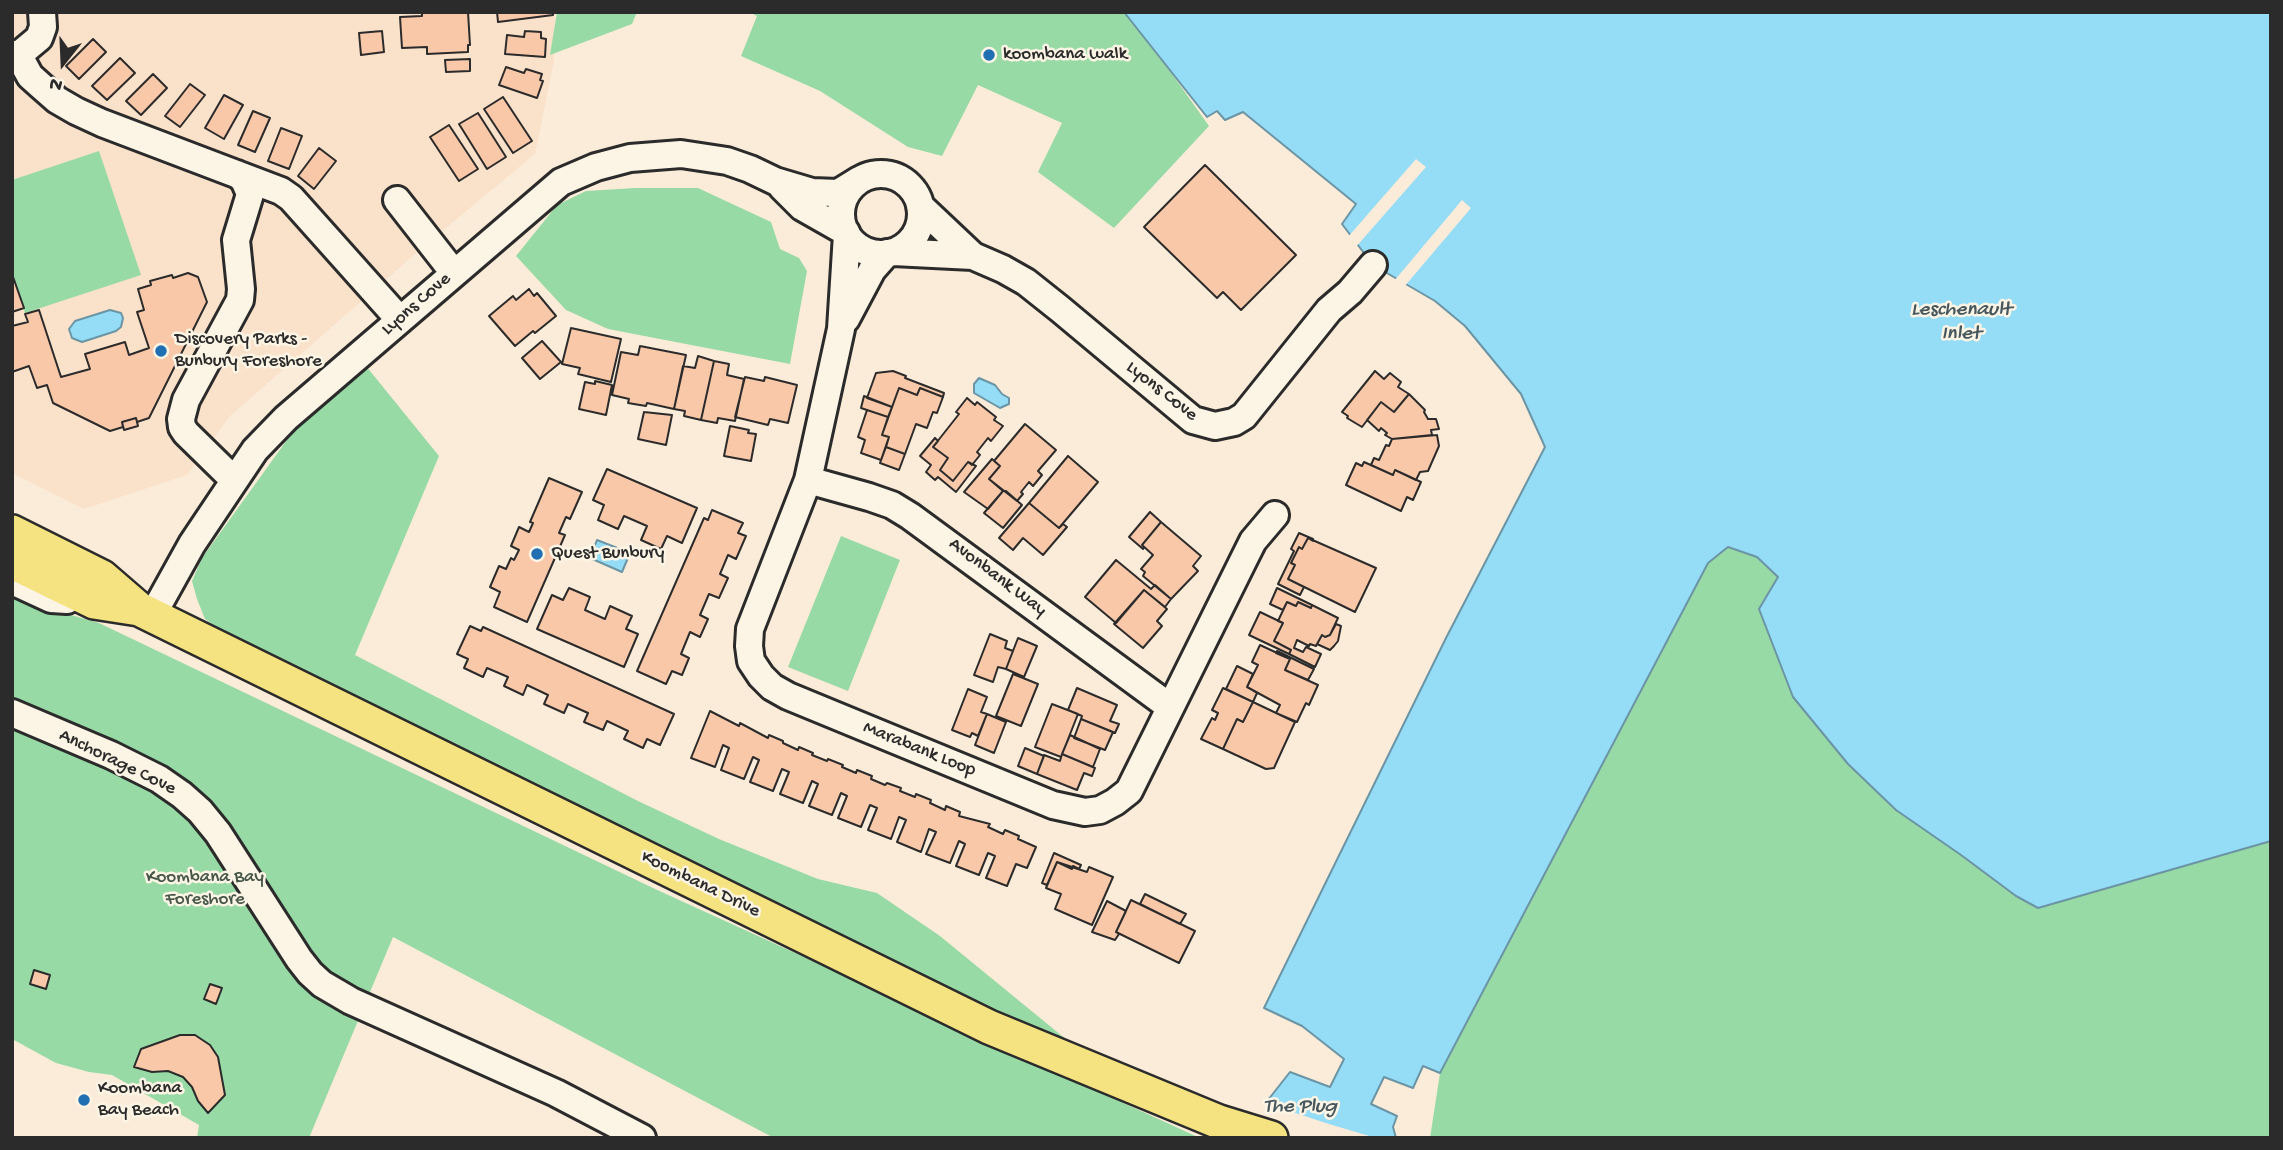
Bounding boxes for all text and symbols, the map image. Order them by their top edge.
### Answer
north arrow [28,28,98,98]
place label: koombana walk [1003,44,1127,66]
marker: koombana walk [981,47,997,63]
text: N [47,71,66,96]
street label: Lyons Cove [377,269,457,341]
water label: Leschenault Inlet [1911,298,2011,348]
place label: Discovery Parks - Bunbury Foreshore [175,329,322,373]
marker: Discovery Parks - Bunbury Foreshore [153,343,169,359]
street label: Lyons Cove [1120,357,1202,427]
street label: Avonbank Way [943,534,1051,622]
place label: Quest Bunbury [551,543,664,565]
marker: Quest Bunbury [529,546,545,562]
street label: Marabank Loop [859,717,979,783]
street label: Anchorage Cove [55,725,179,801]
street label: Koombana Drive [637,846,763,924]
park label: Koombana Bay Foreshore [146,867,264,911]
place label: Koombana Bay Beach [98,1078,182,1122]
marker: Koombana Bay Beach [76,1092,92,1108]
water label: The Plug [1263,1095,1337,1121]

